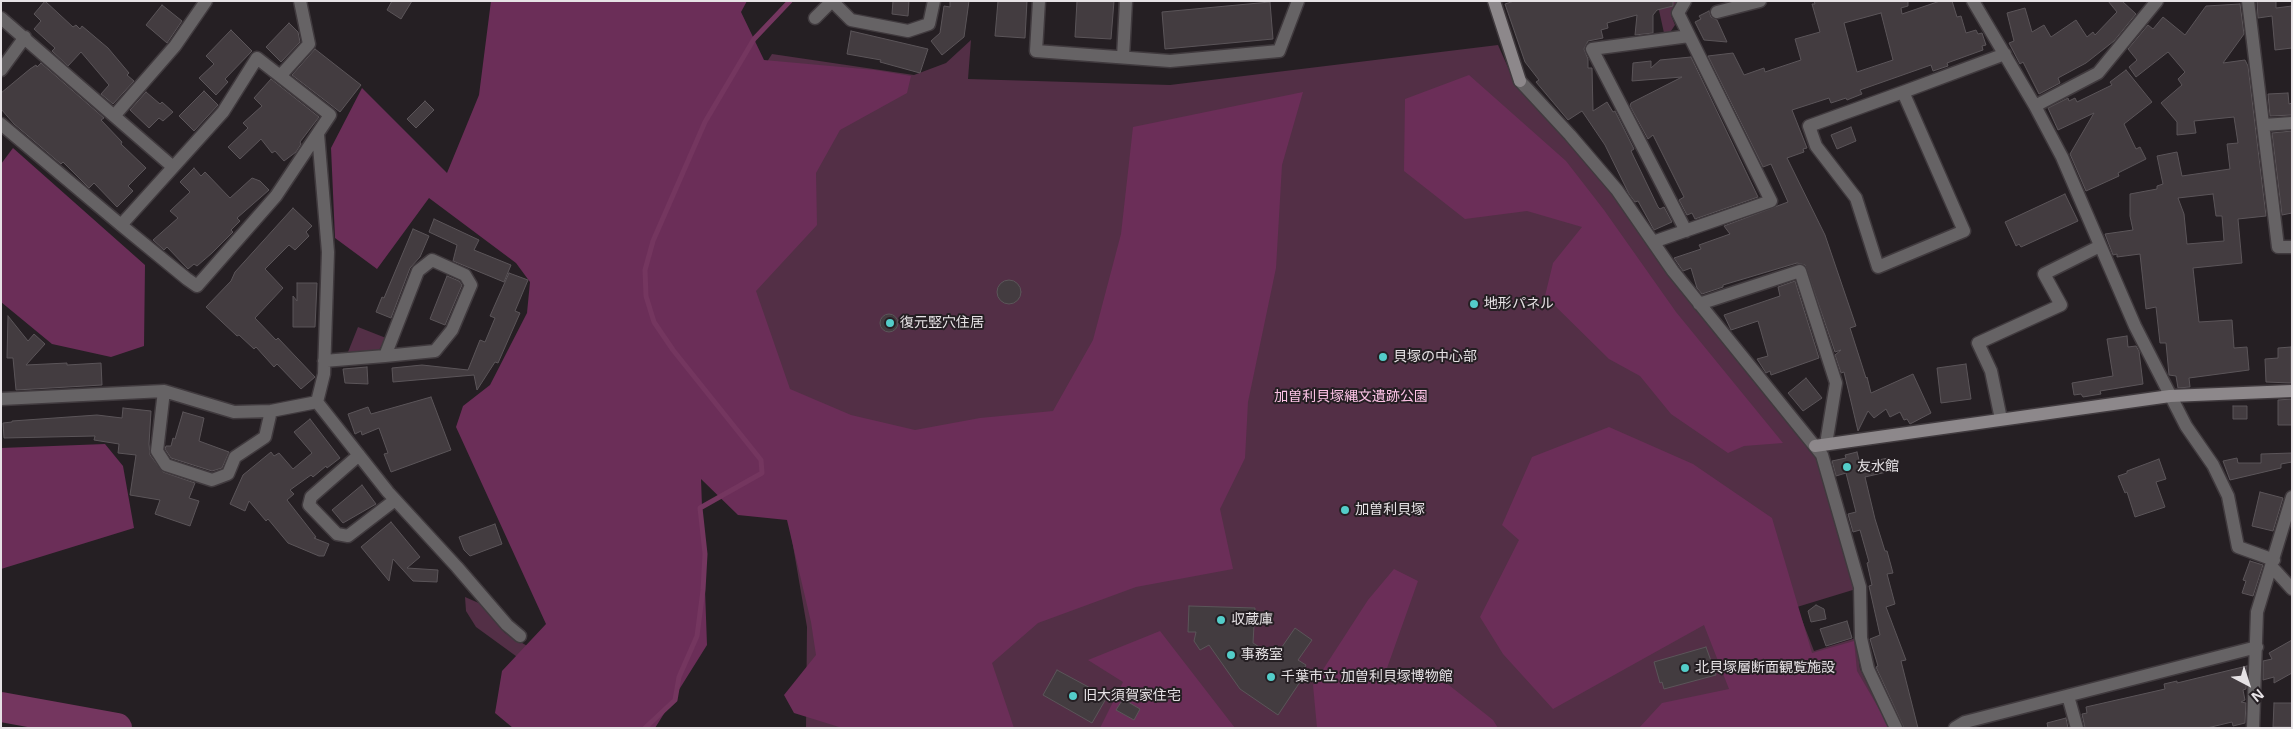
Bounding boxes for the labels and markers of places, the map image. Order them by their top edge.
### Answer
place label: 地形パネル [1484,296,1554,312]
marker: 地形パネル [1468,298,1480,310]
place label: 復元竪穴住居 [900,315,984,331]
marker: 復元竪穴住居 [884,317,896,329]
place label: 貝塚の中心部 [1393,349,1477,365]
marker: 貝塚の中心部 [1377,351,1389,363]
place label: 友水館 [1857,459,1899,475]
marker: 友水館 [1841,461,1853,473]
place label: 加曽利貝塚 [1355,502,1425,518]
marker: 加曽利貝塚 [1339,504,1351,516]
place label: 収蔵庫 [1231,612,1273,628]
marker: 収蔵庫 [1215,614,1227,626]
place label: 事務室 [1241,647,1283,663]
marker: 事務室 [1225,649,1237,661]
place label: 北貝塚層断面観覧施設 [1695,660,1835,676]
marker: 北貝塚層断面観覧施設 [1679,662,1691,674]
place label: 千葉市立 加曽利貝塚博物館 [1281,669,1453,685]
marker: 千葉市立 加曽利貝塚博物館 [1265,671,1277,683]
place label: 旧大須賀家住宅 [1083,688,1181,704]
marker: 旧大須賀家住宅 [1067,690,1079,702]

